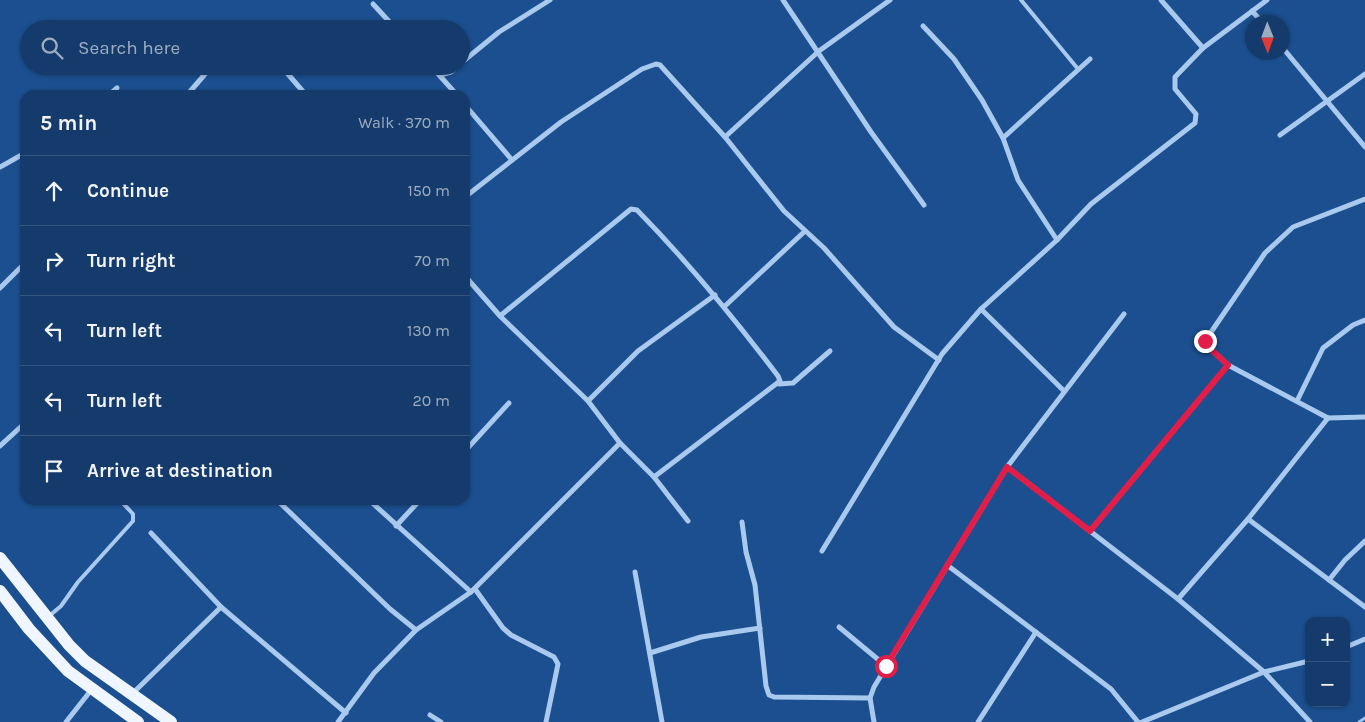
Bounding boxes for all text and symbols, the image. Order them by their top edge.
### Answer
north arrow [1245,15,1290,60]
search box [20,20,470,75]
icon: search [38,34,66,62]
text: Search here [78,37,180,59]
text: 5 min [40,111,97,135]
text: Walk · 370 m [358,113,450,132]
icon: ahead [40,177,68,205]
text: Continue [87,180,169,202]
text: 150 m [407,181,450,200]
icon: right [40,247,68,275]
text: Turn right [87,250,176,272]
text: 70 m [414,251,450,270]
icon: left [40,317,68,345]
text: Turn left [87,320,162,342]
text: 130 m [407,321,450,340]
route end [1194,330,1217,353]
icon: left [40,387,68,415]
text: Turn left [87,390,162,412]
text: 20 m [412,391,450,410]
icon: arrive [40,457,68,485]
text: Arrive at destination [87,460,273,482]
map controls [1305,617,1350,707]
button: + [1305,617,1350,662]
route start [875,655,898,678]
button: − [1305,662,1350,707]

